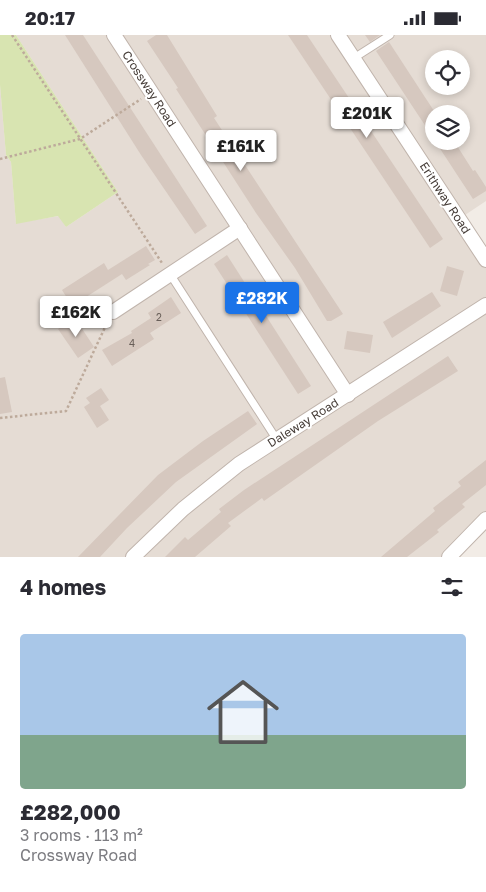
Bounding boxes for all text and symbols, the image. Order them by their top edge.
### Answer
text: 20:17 [25,6,75,29]
street label: Crossway Road [119,48,180,130]
map controls [425,50,470,150]
button: locate [425,50,470,95]
pin: £201K [332,97,402,139]
text: £201K [342,103,392,123]
button: layers [425,105,470,150]
pin: £161K [206,129,276,172]
text: £161K [217,136,265,156]
street label: Erithway Road [417,159,474,236]
pin: £282K [227,281,297,324]
text: £282K [236,288,288,308]
pin: £162K [41,295,111,338]
text: £162K [51,302,101,322]
house number: 2 [156,311,162,323]
house number: 4 [129,337,135,349]
street label: Daleway Road [264,395,341,450]
icon: filters [438,573,466,601]
text: 4 homes [20,574,106,600]
icon: home [198,667,288,757]
text: £282,000 [20,799,121,825]
text: 3 rooms · 113 m² [20,825,143,845]
text: Crossway Road [20,845,137,865]

